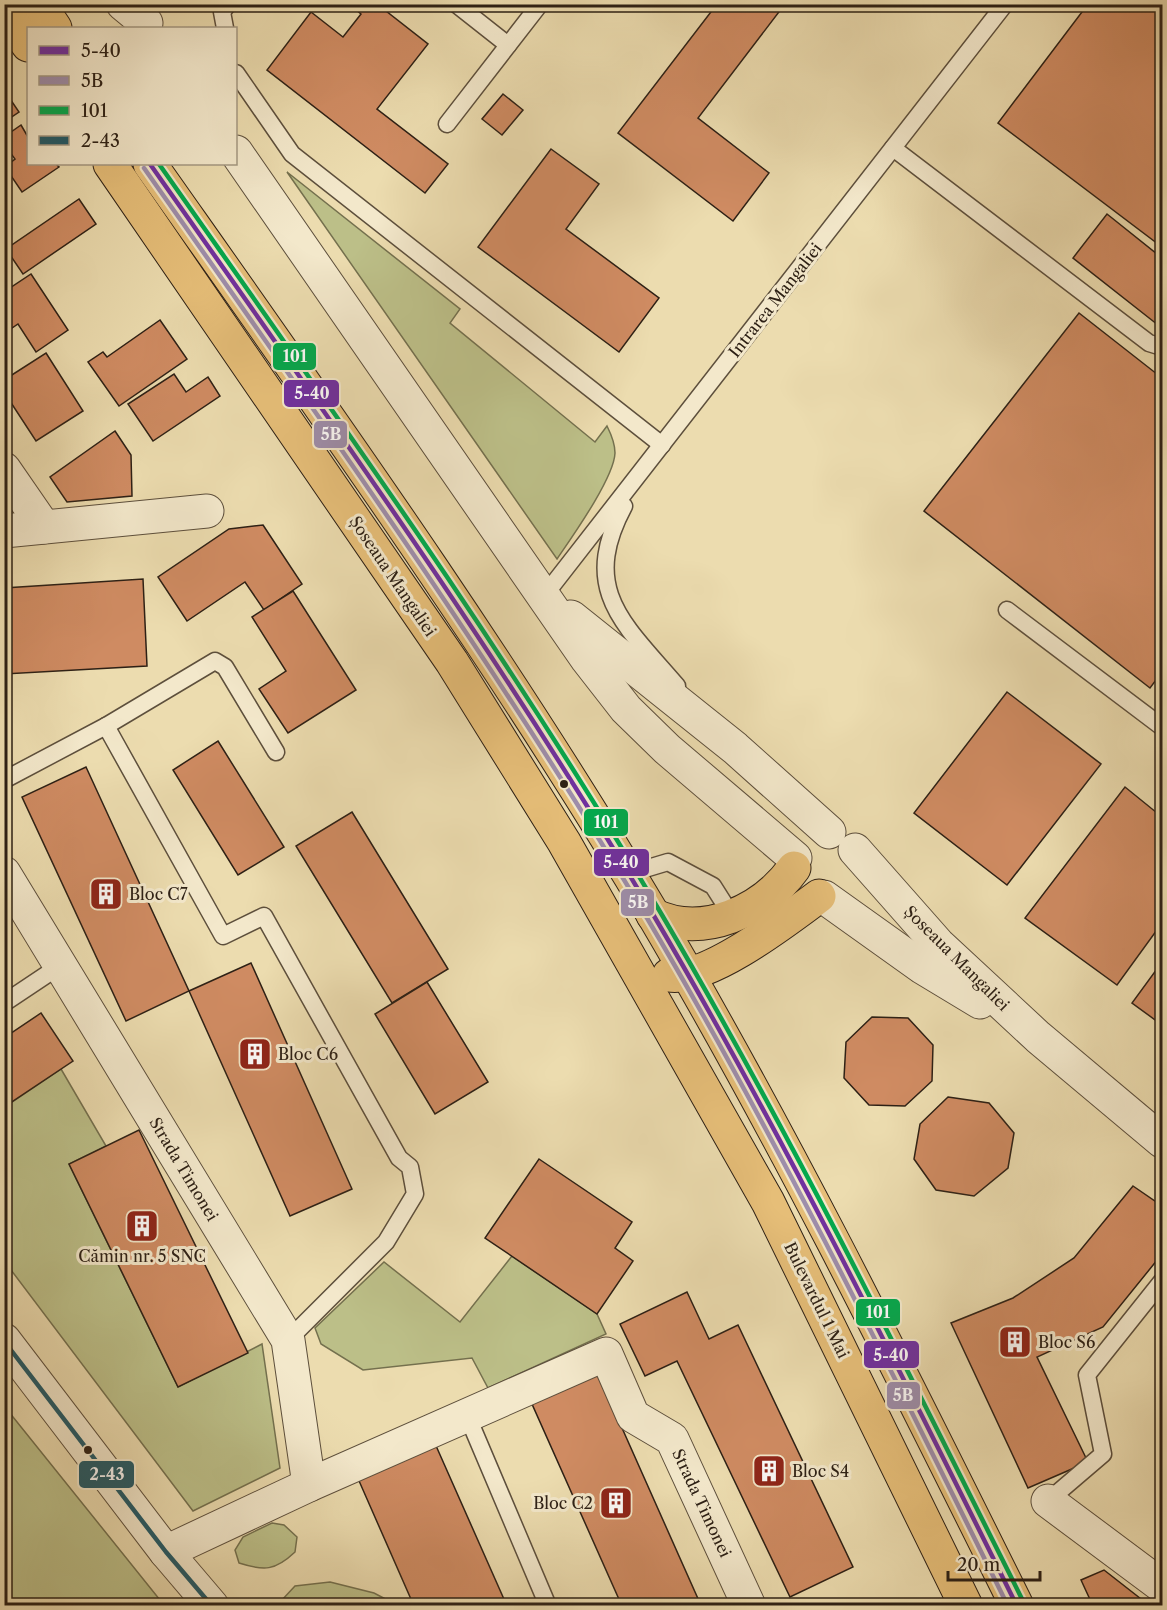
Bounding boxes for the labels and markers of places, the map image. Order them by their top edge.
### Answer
unlabelled marker [558,778,570,790]
building icon: Bloc C7 [88,876,124,912]
place label: Bloc C7 [129,884,188,904]
building icon: Bloc C6 [237,1036,273,1072]
place label: Bloc C6 [278,1044,338,1064]
building icon: Cămin nr. 5 SNC [124,1208,160,1244]
place label: Cămin nr. 5 SNC [78,1246,206,1266]
building icon: Bloc S6 [997,1324,1033,1360]
place label: Bloc S6 [1038,1332,1095,1352]
unlabelled marker [82,1444,94,1456]
building icon: Bloc S4 [751,1453,787,1489]
place label: Bloc S4 [792,1461,849,1481]
building icon: Bloc C2 [598,1485,634,1521]
place label: Bloc C2 [533,1493,593,1513]

